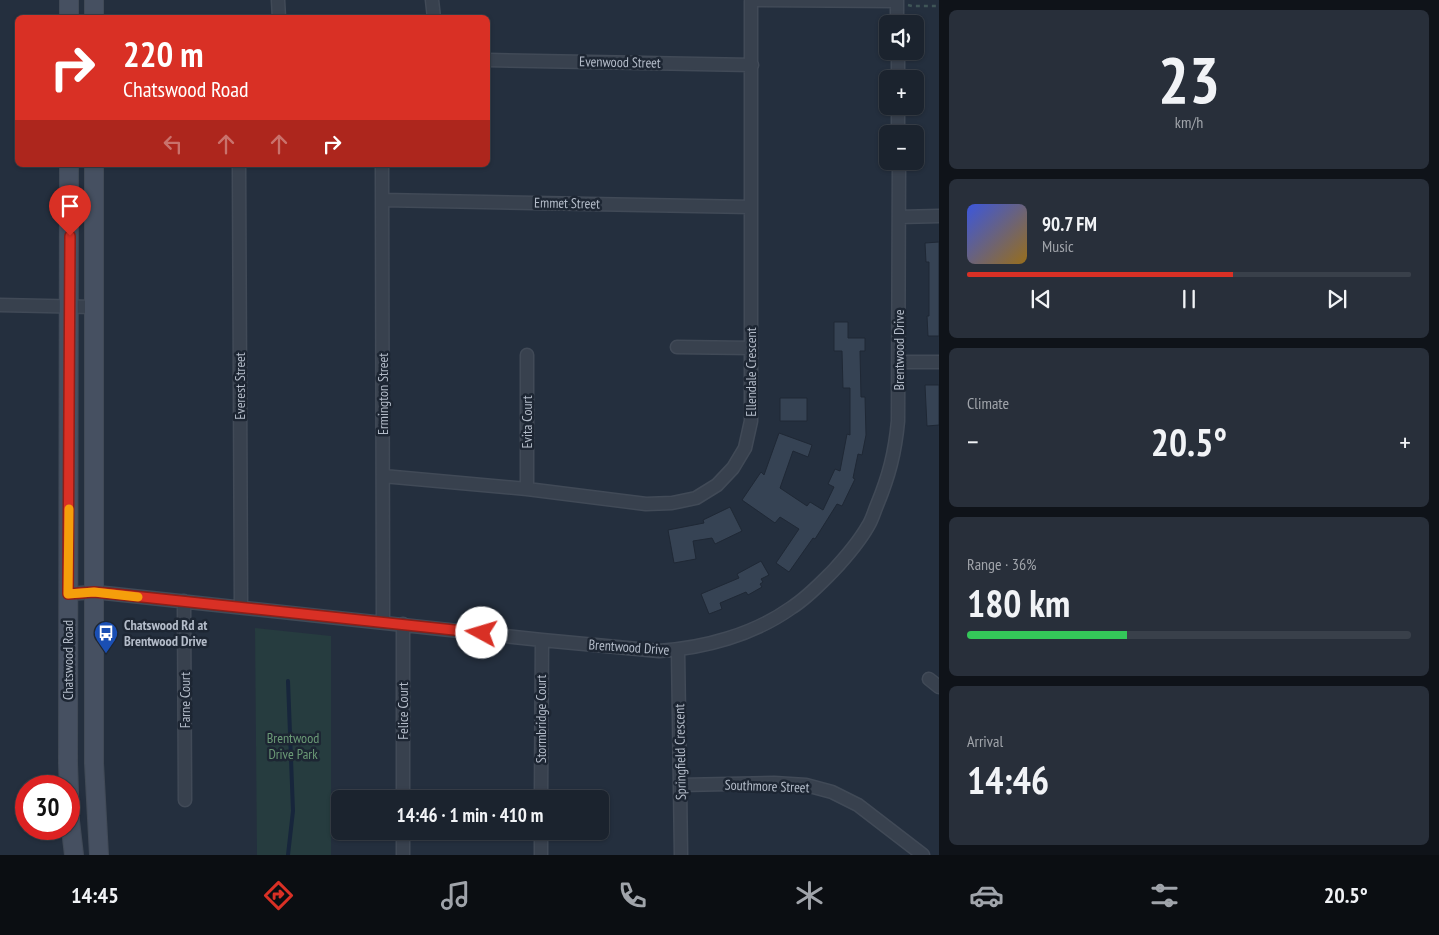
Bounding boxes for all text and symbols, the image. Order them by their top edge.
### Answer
map controls [879,15,924,170]
button: sound [879,15,924,60]
text: 220 m [123,31,204,77]
icon: right [40,35,105,100]
text: 23 [1158,37,1220,121]
street label: Evenwood Street [579,52,661,72]
button: + [879,70,924,115]
text: Chatswood Road [123,75,249,103]
text: km/h [1175,112,1203,132]
button: − [879,125,924,170]
icon: left [159,130,187,158]
icon: ahead [212,130,240,158]
icon: ahead [265,130,293,158]
icon: right [318,130,346,158]
pin [49,185,91,236]
icon: arrive [56,192,84,220]
street label: Emmet Street [534,193,600,213]
text: 90.7 FM [1042,212,1097,236]
text: Music [1042,236,1074,256]
icon: previous [1027,285,1055,313]
icon: pause [1175,285,1203,313]
icon: next [1323,285,1351,313]
street label: Brentwood Drive [890,309,908,390]
street label: Ellendale Crescent [742,327,760,417]
street label: Everest Street [231,352,249,420]
street label: Ermington Street [374,353,392,435]
text: Climate [967,393,1009,413]
street label: Evita Court [518,395,536,449]
text: 20.5° [1151,417,1227,466]
text: − [967,423,979,460]
text: + [1399,423,1411,460]
text: Range · 36% [967,554,1036,574]
text: 180 km [967,578,1070,627]
position arrow [455,606,507,658]
place label: Chatswood Rd at Brentwood Drive [124,616,207,650]
street label: Chatswood Road [59,620,77,700]
bus stop icon: Chatswood Rd at Brentwood Drive [93,620,119,654]
street label: Brentwood Drive [588,635,670,659]
street label: Farne Court [176,672,194,728]
street label: Stormbridge Court [532,675,550,763]
street label: Felice Court [394,682,412,740]
street label: Springfield Crescent [670,703,690,800]
park label: Brentwood Drive Park [267,729,319,763]
text: Arrival [967,731,1003,751]
text: 14:46 [967,755,1049,804]
speed limit sign: 30 [15,775,80,840]
street label: Southmore Street [724,776,810,796]
text: 14:46 · 1 min · 410 m [397,803,543,827]
icon: directions [261,878,296,913]
icon: music [438,878,473,913]
icon: phone [615,878,650,913]
icon: climate [792,878,827,913]
icon: car [969,878,1004,913]
icon: filters [1147,878,1182,913]
text: 14:45 [71,881,119,909]
text: 20.5° [1324,881,1368,909]

